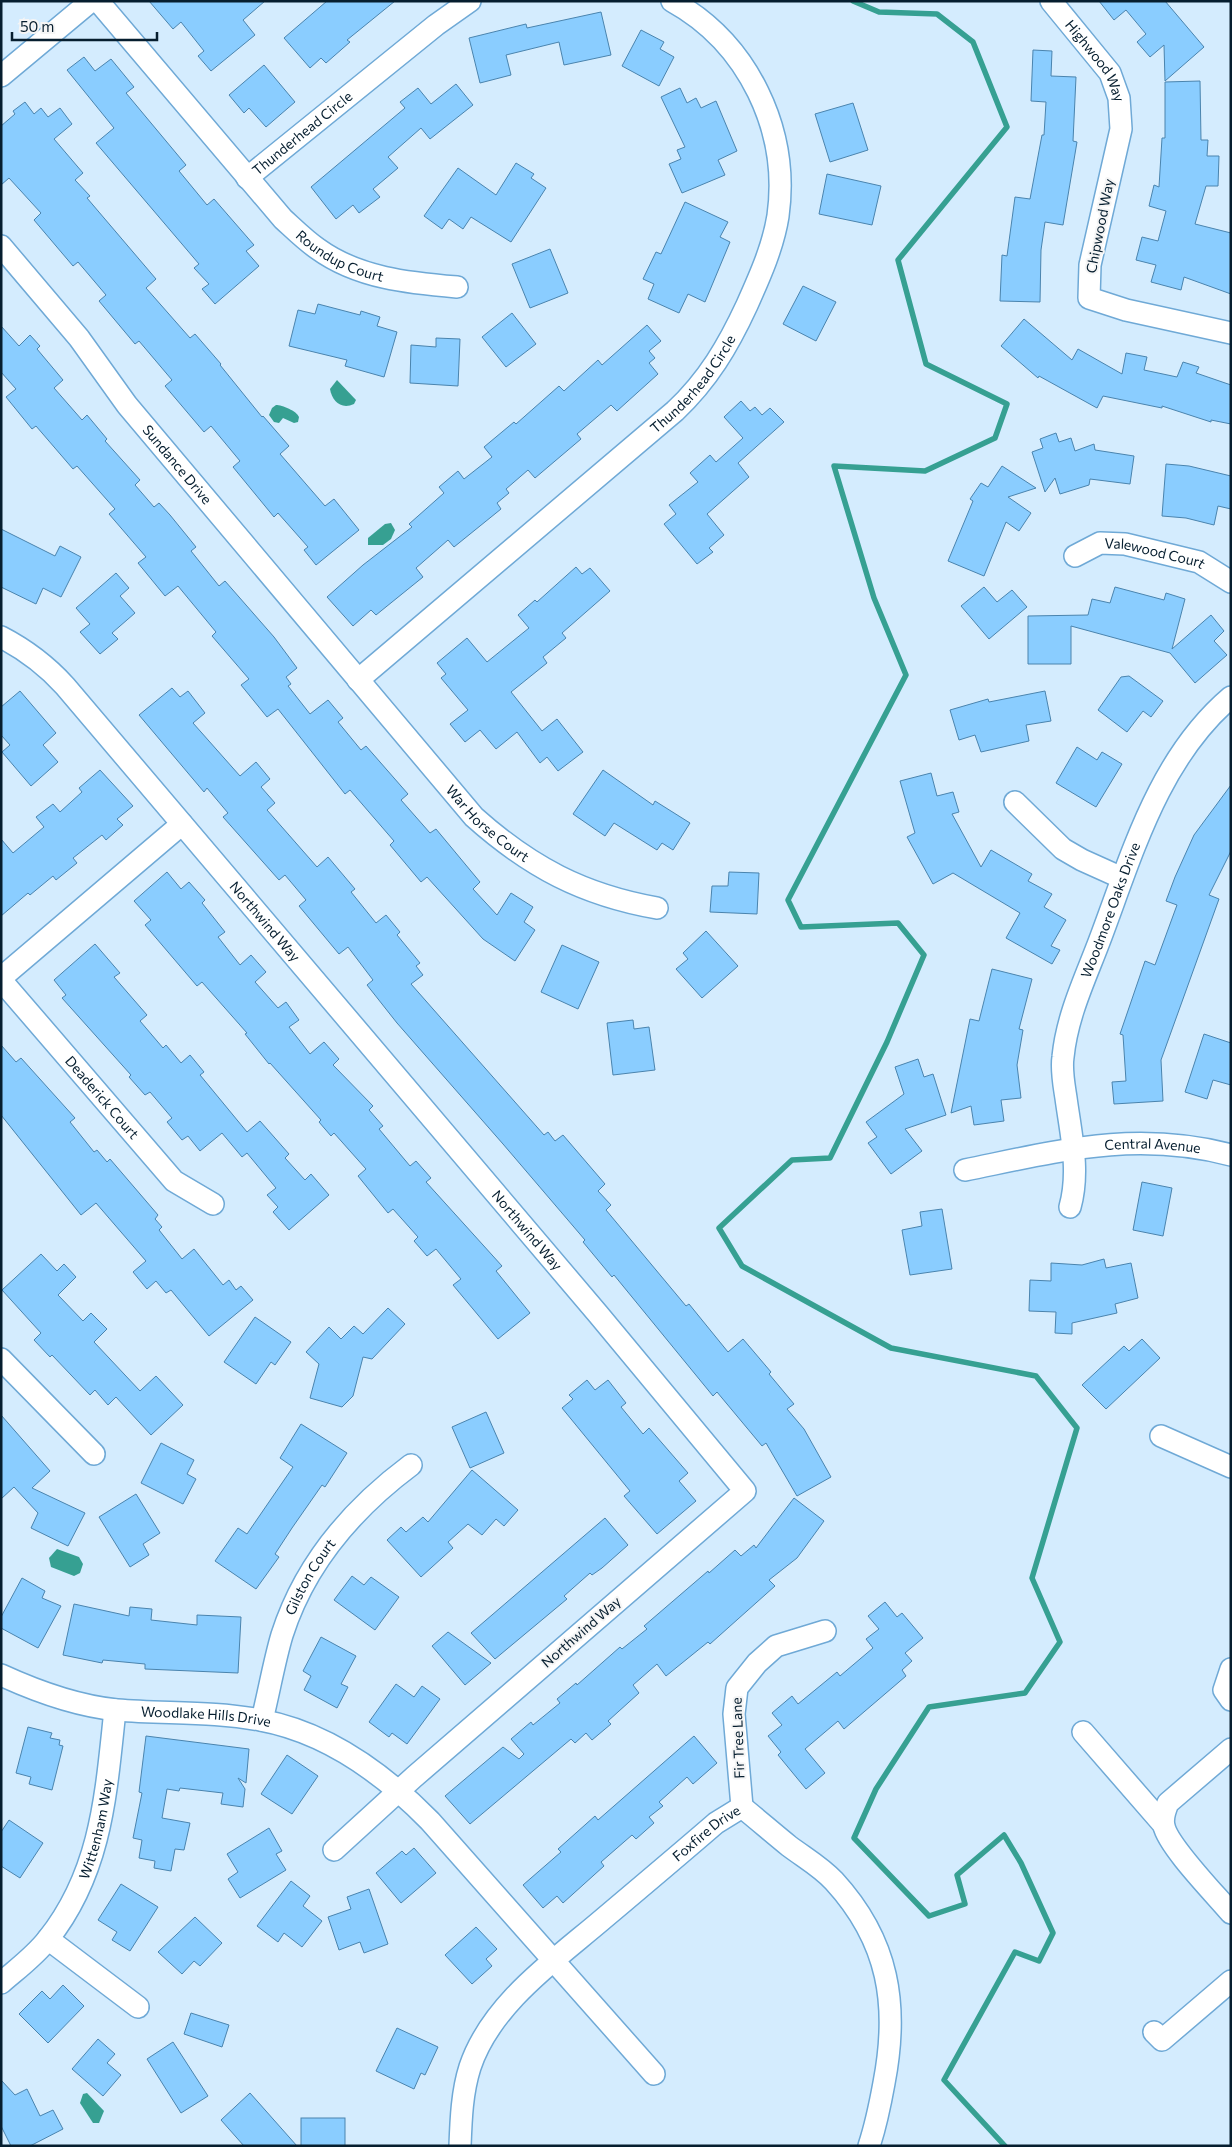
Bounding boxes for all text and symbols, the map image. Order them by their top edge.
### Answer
scale bar [12,10,158,42]
street label: Highwood Way [1062,16,1129,104]
text: 50 m [20,17,54,35]
street label: Thunderhead Circle [248,87,355,179]
street label: Chipwood Way [1082,177,1117,275]
street label: Roundup Court [293,226,386,285]
street label: Thunderhead Circle [647,332,738,436]
street label: Sundance Drive [139,421,216,507]
street label: Valewood Court [1104,534,1209,572]
street label: War Horse Court [443,781,533,865]
street label: Woodmore Oaks Drive [1077,840,1143,980]
street label: Northwind Way [227,878,304,965]
street label: Deaderick Court [62,1052,143,1142]
street label: Central Avenue [1104,1135,1202,1156]
street label: Northwind Way [489,1186,566,1274]
street label: Gilston Court [281,1535,339,1618]
street label: Northwind Way [537,1593,624,1671]
street label: Fir Tree Lane [728,1697,747,1779]
street label: Woodlake Hills Drive [141,1703,273,1730]
street label: Wittenham Way [75,1778,115,1882]
street label: Foxfire Drive [669,1801,743,1865]

